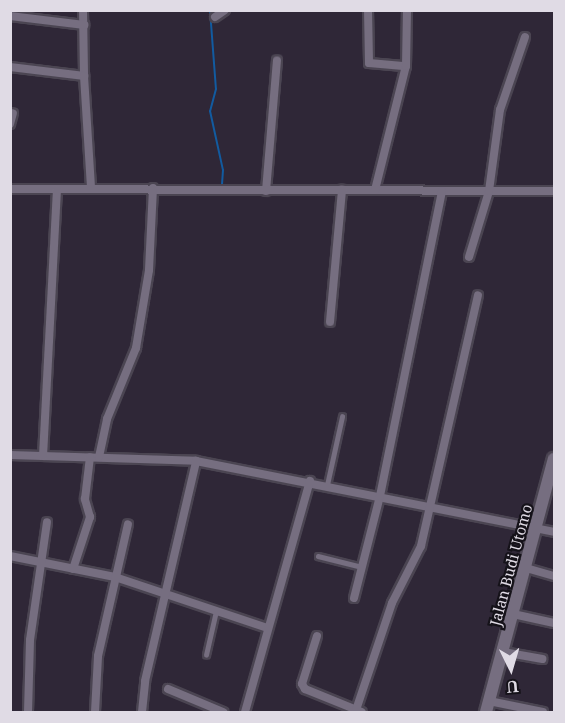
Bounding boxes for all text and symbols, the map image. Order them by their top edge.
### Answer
street label: Jalan Budi Utomo [486,502,536,628]
north arrow [481,639,541,699]
text: U [506,675,519,698]

